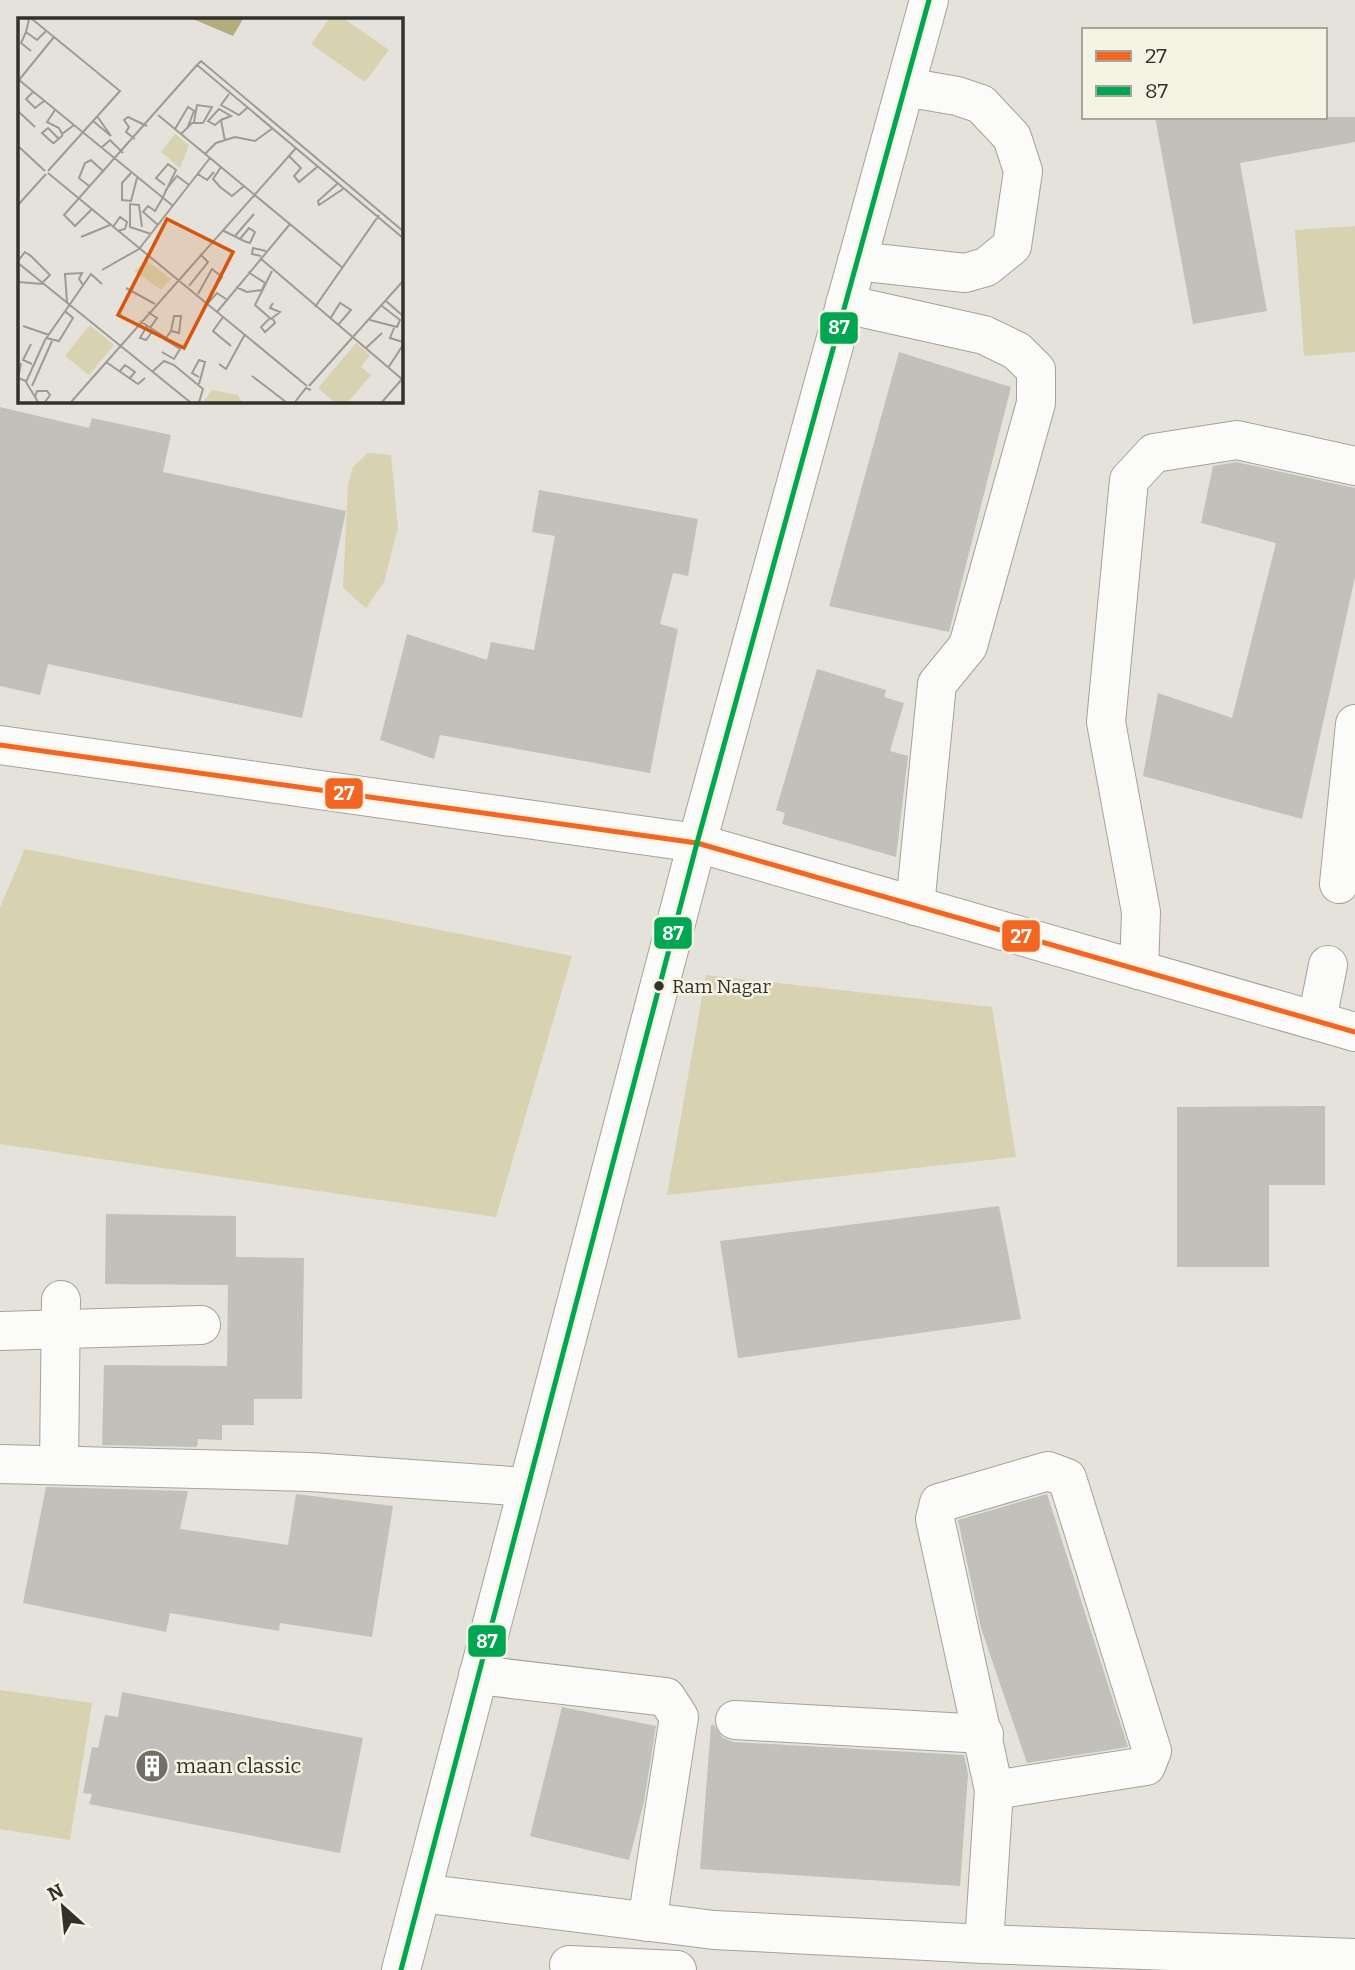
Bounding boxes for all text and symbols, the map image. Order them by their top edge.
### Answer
inset map [18,18,402,402]
legend [1082,28,1327,119]
text: 27 [1145,43,1167,69]
text: 87 [1145,78,1169,104]
line badge: 87 [819,311,859,345]
text: 87 [828,316,850,339]
line badge: 27 [324,777,364,810]
text: 27 [334,782,354,805]
line badge: 87 [653,916,693,950]
line badge: 27 [1001,919,1041,953]
text: 87 [662,922,684,945]
text: 27 [1011,925,1031,948]
place label: Ram Nagar [672,975,771,998]
marker: Ram Nagar [652,979,666,993]
line badge: 87 [467,1624,507,1658]
text: 87 [476,1630,498,1653]
building icon: maan classic [133,1747,171,1785]
place label: maan classic [176,1753,301,1779]
north arrow [28,1872,98,1942]
text: N [44,1879,68,1906]

